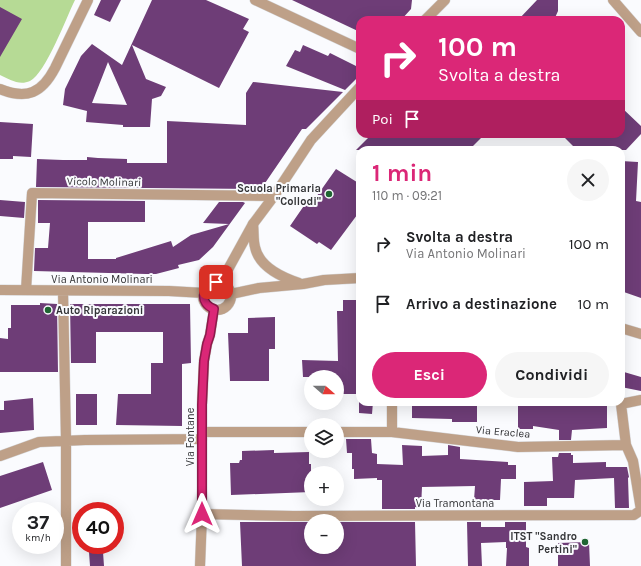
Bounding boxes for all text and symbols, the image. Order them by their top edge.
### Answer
text: 100 m [438,30,517,63]
icon: right [372,32,424,84]
text: Svolta a destra [438,64,561,86]
icon: arrive [401,108,423,130]
text: Poi [372,110,393,128]
text: 1 min [372,159,432,187]
button: close [567,159,609,201]
street label: Vicolo Molinari [67,175,141,189]
place label: Scuola Primaria "Collodi" [237,182,321,208]
text: 110 m · 09:21 [372,188,442,203]
marker: Scuola Primaria "Collodi" [324,189,334,199]
text: Svolta a destra [406,228,513,246]
icon: right [372,233,394,255]
text: 100 m [569,235,609,253]
text: Via Antonio Molinari [406,246,526,261]
pin [199,265,233,299]
icon: arrive [205,271,227,293]
street label: Via Antonio Molinari [51,273,153,286]
icon: arrive [372,293,394,315]
text: Arrivo a destinazione [406,295,557,313]
text: 10 m [578,295,609,313]
place label: Auto Riparazioni [56,304,143,317]
marker: Auto Riparazioni [43,305,53,315]
button: Esci [372,352,487,398]
button: Condividi [495,352,609,398]
north arrow [304,370,344,410]
map controls [304,370,344,554]
street label: Via Fontane [184,407,197,466]
button: layers [304,418,344,458]
street label: Via Eraclea [475,423,531,441]
button: + [304,466,344,506]
position arrow [181,493,223,535]
street label: Via Tramontana [416,497,494,510]
speed limit sign: 40 [72,502,124,554]
text: 37 [27,511,49,534]
button: − [304,514,344,554]
place label: ITST "Sandro Pertini" [510,530,577,556]
text: km/h [25,532,51,544]
marker: ITST "Sandro Pertini" [580,537,590,547]

